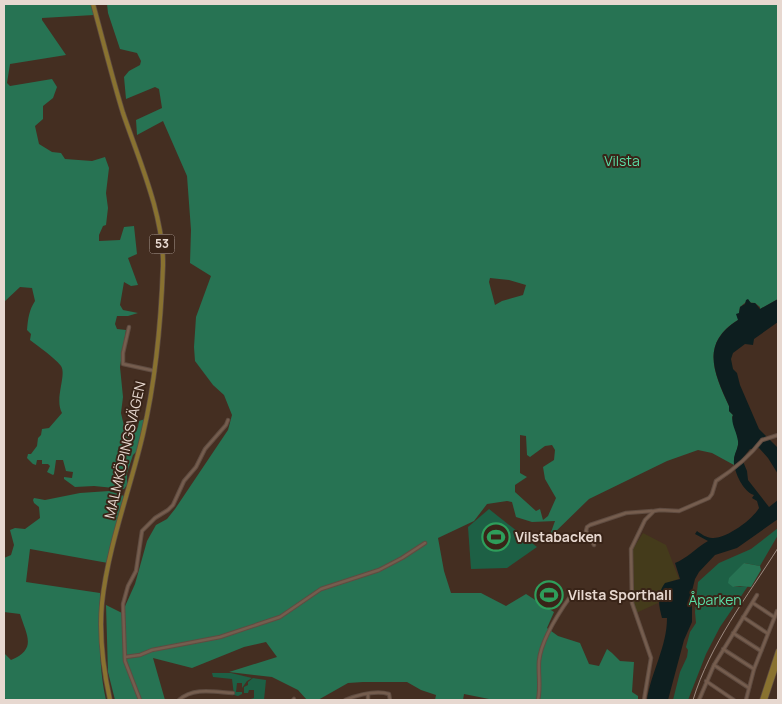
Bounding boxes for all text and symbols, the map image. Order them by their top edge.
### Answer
park label: Vilsta [604,151,640,170]
road number: 53 [150,234,174,253]
street label: MALMKÖPINGSVÄGEN [99,379,150,520]
sports icon: Vilstabacken [481,522,511,552]
place label: Vilstabacken [515,527,602,546]
sports icon: Vilsta Sporthall [534,580,564,610]
place label: Vilsta Sporthall [568,585,672,604]
park label: Åparken [688,590,742,609]

